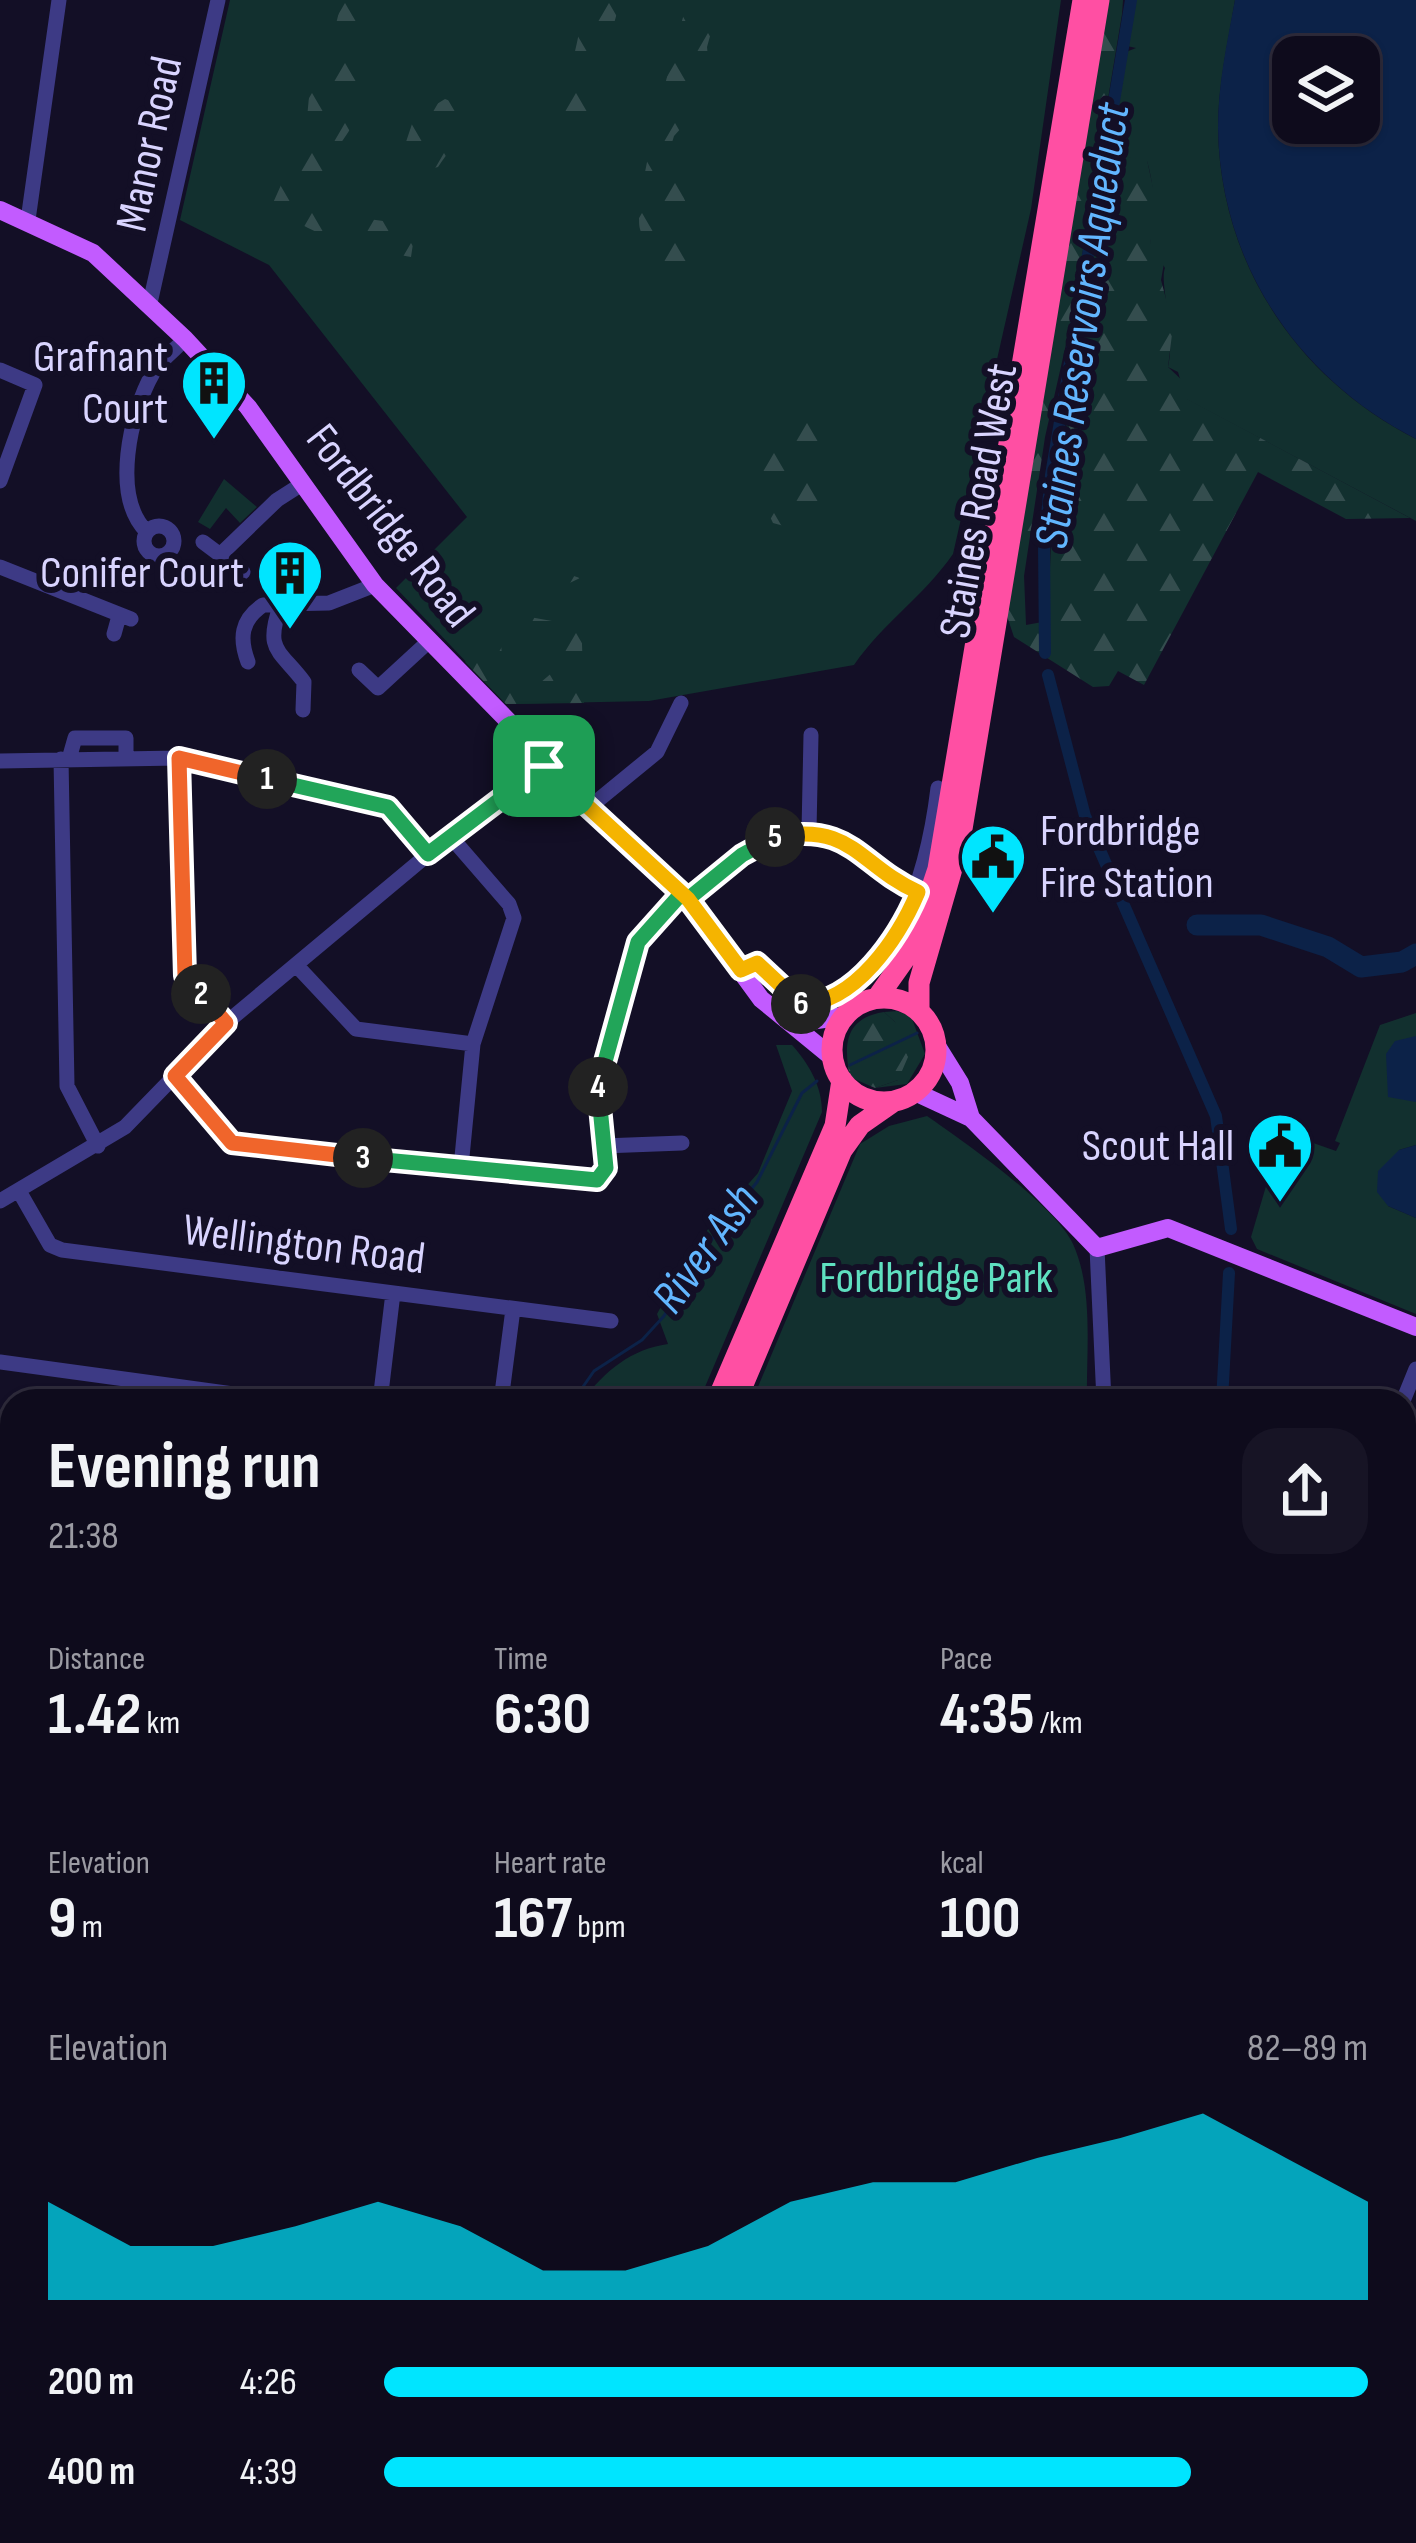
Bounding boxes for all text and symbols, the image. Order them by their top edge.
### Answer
map controls [1272,36,1380,144]
button: layers [1272,36,1380,144]
street label: Manor Road [105,52,195,236]
water label: Staines Reservoirs Aqueduct [1024,98,1143,552]
place label: Grafnant Court [33,330,168,437]
building icon: Grafnant Court [179,348,249,442]
street label: Staines Road West [928,359,1030,643]
street label: Fordbridge Road [294,413,486,639]
building icon: Conifer Court [255,538,325,632]
place label: Conifer Court [40,546,244,601]
pin [493,715,595,817]
icon: arrive [511,733,577,799]
pin: 1 [237,749,297,809]
text: 1 [261,759,273,799]
place label: Fordbridge Fire Station [1040,804,1214,911]
pin: 5 [745,807,805,867]
text: 5 [768,817,782,857]
public building icon: Fordbridge Fire Station [958,822,1028,916]
pin: 2 [171,964,231,1024]
text: 2 [194,974,208,1014]
pin: 6 [771,974,831,1034]
text: 6 [793,984,809,1024]
pin: 4 [568,1057,628,1117]
text: 4 [590,1067,606,1107]
public building icon: Scout Hall [1245,1111,1315,1205]
place label: Scout Hall [1082,1119,1234,1174]
pin: 3 [333,1128,393,1188]
text: 3 [356,1138,370,1178]
water label: River Ash [640,1174,772,1324]
street label: Wellington Road [180,1203,428,1287]
park label: Fordbridge Park [819,1251,1053,1306]
text: Evening run [48,1428,321,1507]
button: share [1242,1428,1368,1554]
text: 21:38 [48,1513,119,1560]
text: Distance [48,1639,145,1679]
text: Time [494,1639,548,1679]
text: Pace [940,1639,993,1679]
text: 1.42 [48,1679,141,1751]
text: 6:30 [494,1679,591,1751]
text: 4:35 [940,1679,1035,1751]
text: km [141,1703,180,1743]
text: /km [1035,1703,1083,1743]
text: Elevation [48,1843,150,1883]
text: Heart rate [494,1843,607,1883]
text: kcal [940,1843,984,1883]
text: 9 [48,1883,76,1955]
text: 167 [494,1883,572,1955]
text: 100 [940,1883,1021,1955]
text: m [76,1907,103,1947]
text: bpm [572,1907,626,1947]
text: Elevation [48,2025,168,2072]
text: 82–89 m [1247,2025,1368,2072]
text: 200 m [48,2359,134,2406]
text: 4:26 [240,2359,297,2406]
text: 400 m [48,2449,135,2496]
text: 4:39 [240,2449,297,2496]

